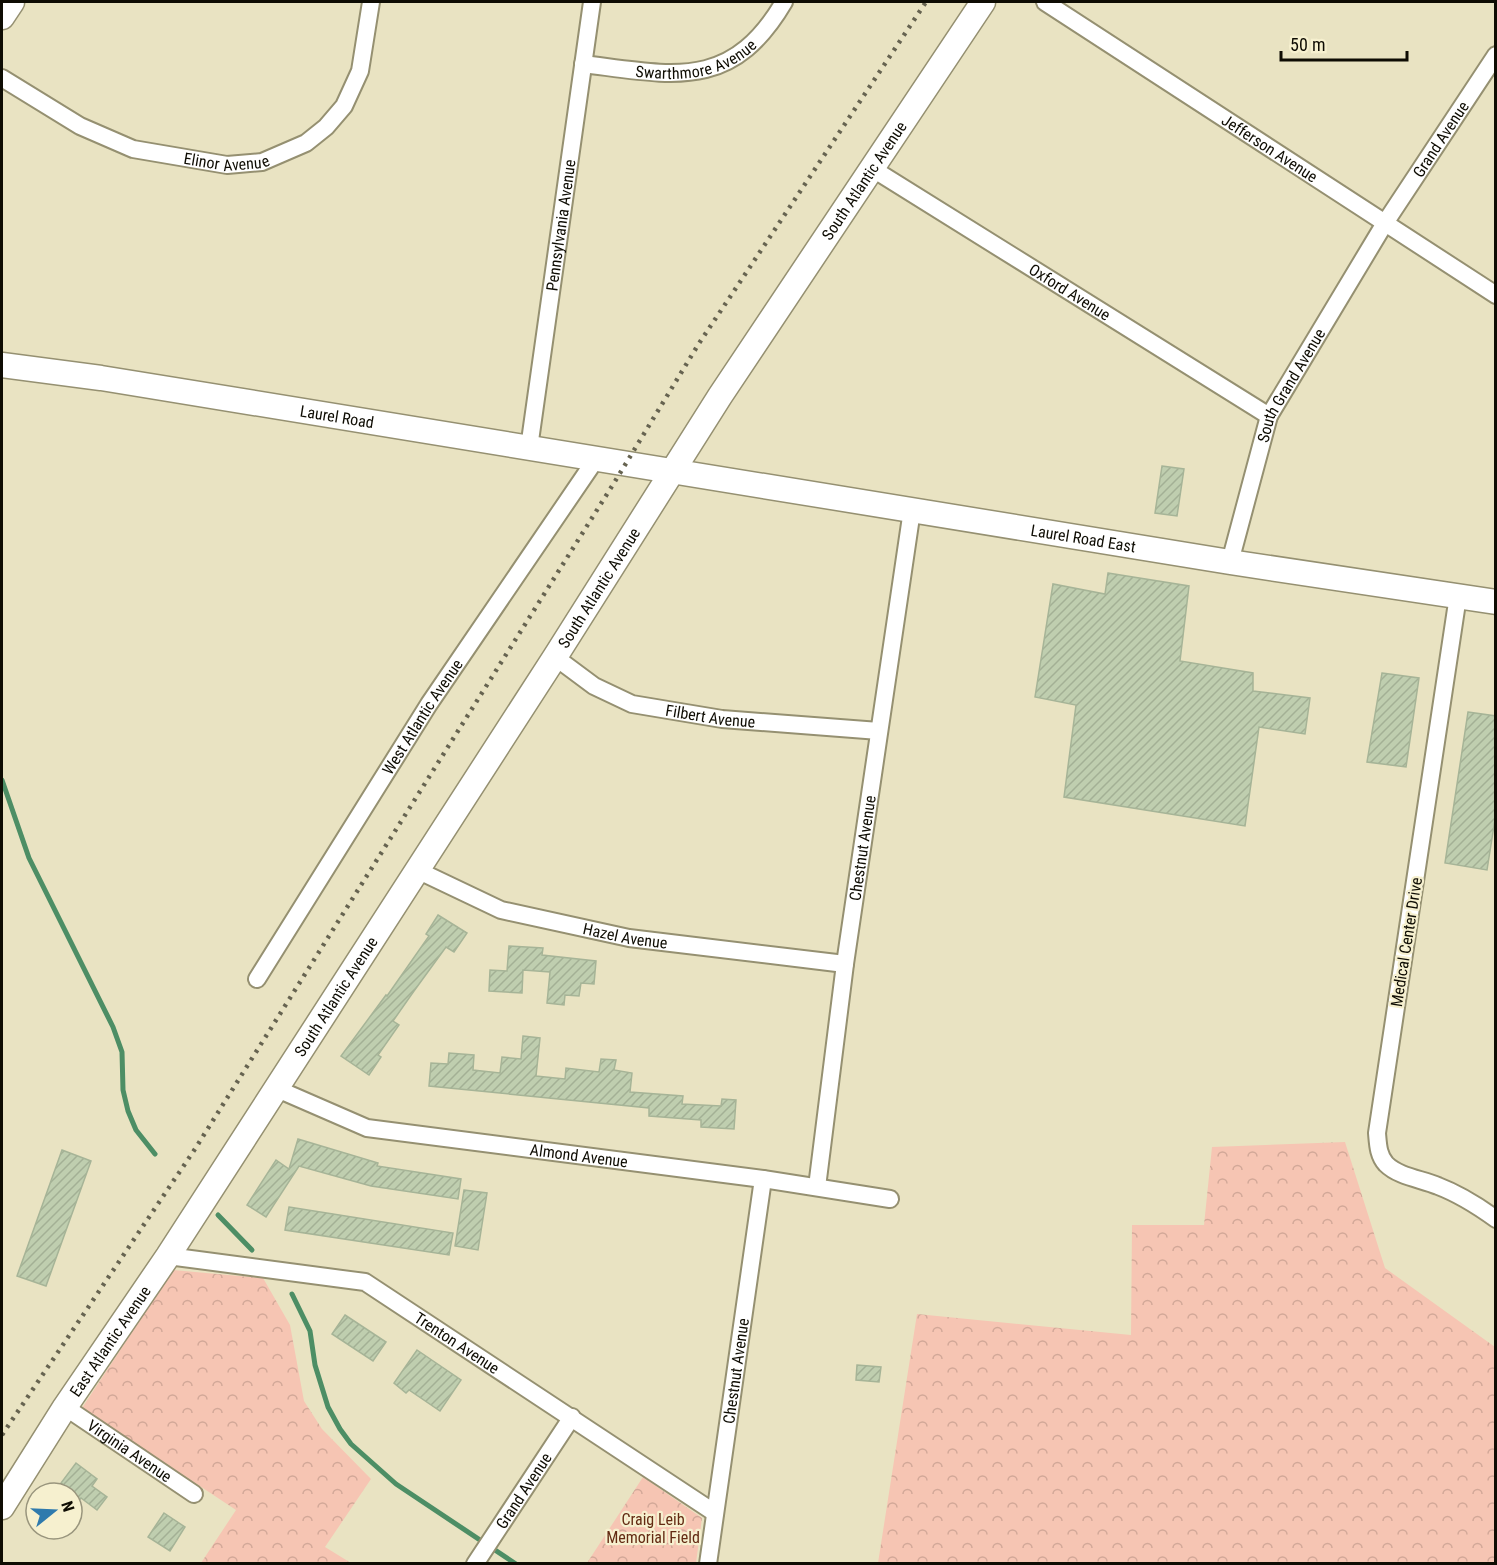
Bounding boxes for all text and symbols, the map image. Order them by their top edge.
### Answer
scale bar [1281,24,1407,62]
text: 50 m [1290,34,1325,55]
street label: Swarthmore Avenue [635,35,760,83]
street label: Grand Avenue [1409,98,1473,181]
street label: Jefferson Avenue [1218,110,1321,186]
street label: South Atlantic Avenue [818,118,911,244]
street label: Elinor Avenue [182,149,272,175]
street label: Pennsylvania Avenue [542,158,580,292]
street label: Oxford Avenue [1025,260,1114,325]
street label: South Grand Avenue [1253,325,1329,444]
street label: Laurel Road [299,402,375,432]
street label: Laurel Road East [1029,521,1137,557]
street label: South Atlantic Avenue [554,524,644,652]
street label: West Atlantic Avenue [378,656,467,778]
street label: Filbert Avenue [664,701,756,732]
street label: Chestnut Avenue [845,794,880,902]
street label: Medical Center Drive [1387,876,1426,1008]
street label: Hazel Avenue [581,919,668,953]
street label: South Atlantic Avenue [291,933,382,1060]
street label: Almond Avenue [529,1140,629,1171]
street label: East Atlantic Avenue [66,1282,155,1400]
street label: Trenton Avenue [411,1308,503,1378]
street label: Chestnut Avenue [719,1317,753,1425]
street label: Virginia Avenue [84,1416,175,1486]
street label: Grand Avenue [492,1449,556,1532]
north arrow [24,1481,84,1541]
text: N [57,1499,78,1514]
park label: Craig Leib Memorial Field [606,1510,700,1547]

